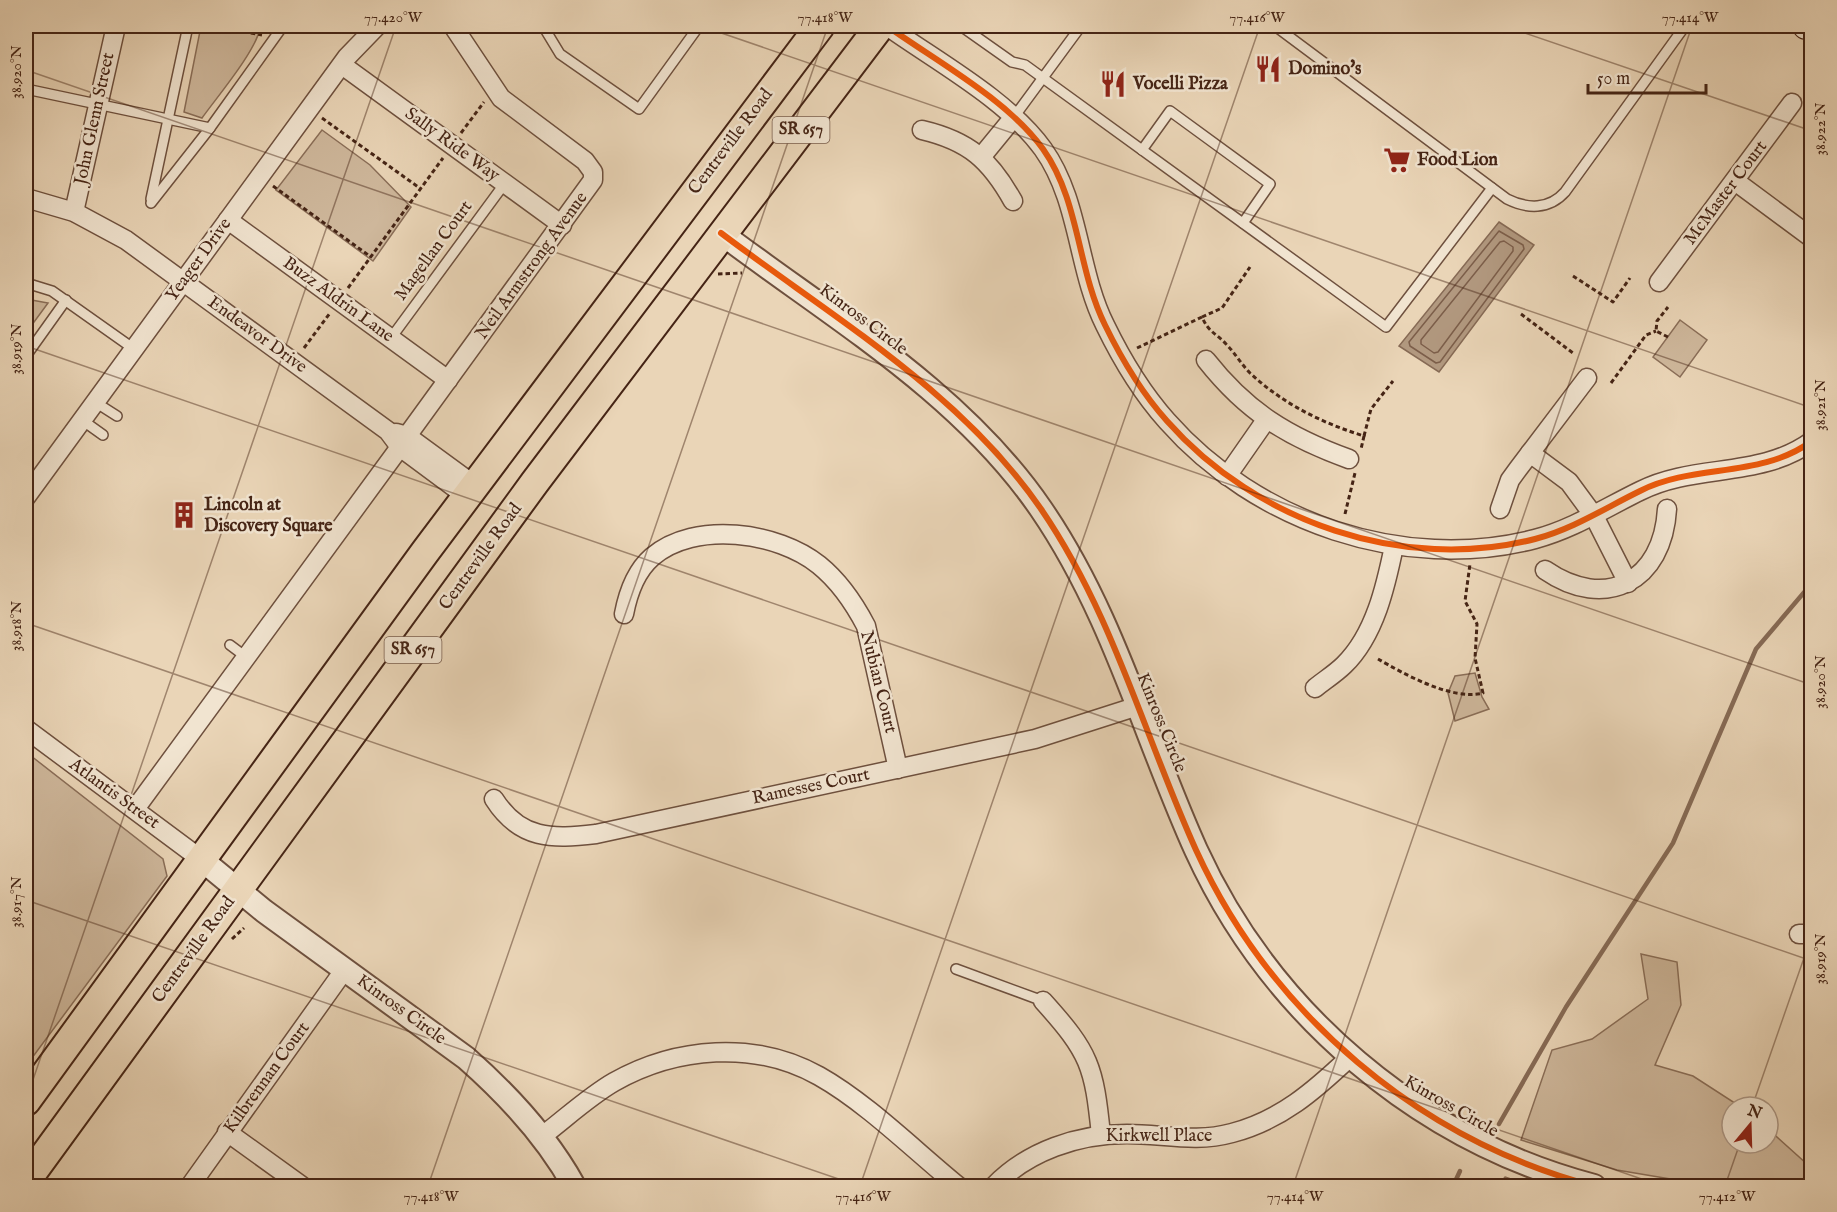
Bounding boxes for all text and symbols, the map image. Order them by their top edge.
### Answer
text: 77.420°W [364,8,423,27]
text: 77.418°W [797,8,853,27]
text: 77.416°W [1229,8,1286,27]
text: 77.414°W [1662,8,1719,27]
text: 38.920°N [7,45,26,99]
street label: John Glenn Street [69,51,120,189]
restaurant icon: Domino's [1253,54,1283,84]
scale bar [1588,57,1706,95]
place label: Domino's [1288,58,1362,81]
text: 50 m [1597,68,1630,91]
restaurant icon: Vocelli Pizza [1098,69,1128,99]
place label: Vocelli Pizza [1132,73,1229,96]
street label: Centreville Road [684,84,779,200]
text: 38.922°N [1811,102,1830,156]
street label: Sally Ride Way [400,103,504,187]
road number: SR 657 [772,117,830,143]
street label: McMaster Court [1679,136,1773,250]
supermarket icon: Food Lion [1382,145,1412,175]
place label: Food Lion [1417,149,1498,172]
street label: Neil Armstrong Avenue [471,188,593,344]
street label: Magellan Court [390,196,478,306]
street label: Yeager Drive [161,214,237,306]
street label: Buzz Aldrin Lane [278,252,398,348]
street label: Kinross Circle [814,279,912,361]
street label: Endeavor Drive [203,291,311,379]
text: 38.919°N [7,323,26,375]
text: 38.921°N [1811,379,1830,431]
place label: Lincoln at Discovery Square [204,494,333,538]
street label: Centreville Road [434,498,528,615]
building icon: Lincoln at Discovery Square [169,500,199,530]
text: 38.918°N [7,601,26,651]
street label: Nubian Court [854,628,902,736]
road number: SR 657 [384,637,442,663]
text: 38.920°N [1811,655,1830,709]
street label: Kinross Circle [1131,670,1191,776]
street label: Atlantis Street [63,753,164,835]
street label: Ramesses Court [750,763,872,811]
text: 38.917°N [7,876,26,928]
street label: Centreville Road [147,891,241,1008]
text: 38.919°N [1811,933,1830,985]
street label: Kinross Circle [352,970,450,1050]
street label: Kilbrennan Court [219,1018,315,1138]
street label: Kinross Circle [1400,1071,1502,1143]
north arrow [1720,1095,1780,1155]
text: N [1743,1101,1764,1124]
street label: Kirkwell Place [1106,1125,1212,1148]
text: 77.418°W [403,1187,459,1206]
text: 77.416°W [835,1187,892,1206]
text: 77.414°W [1267,1187,1324,1206]
text: 77.412°W [1699,1187,1756,1206]

